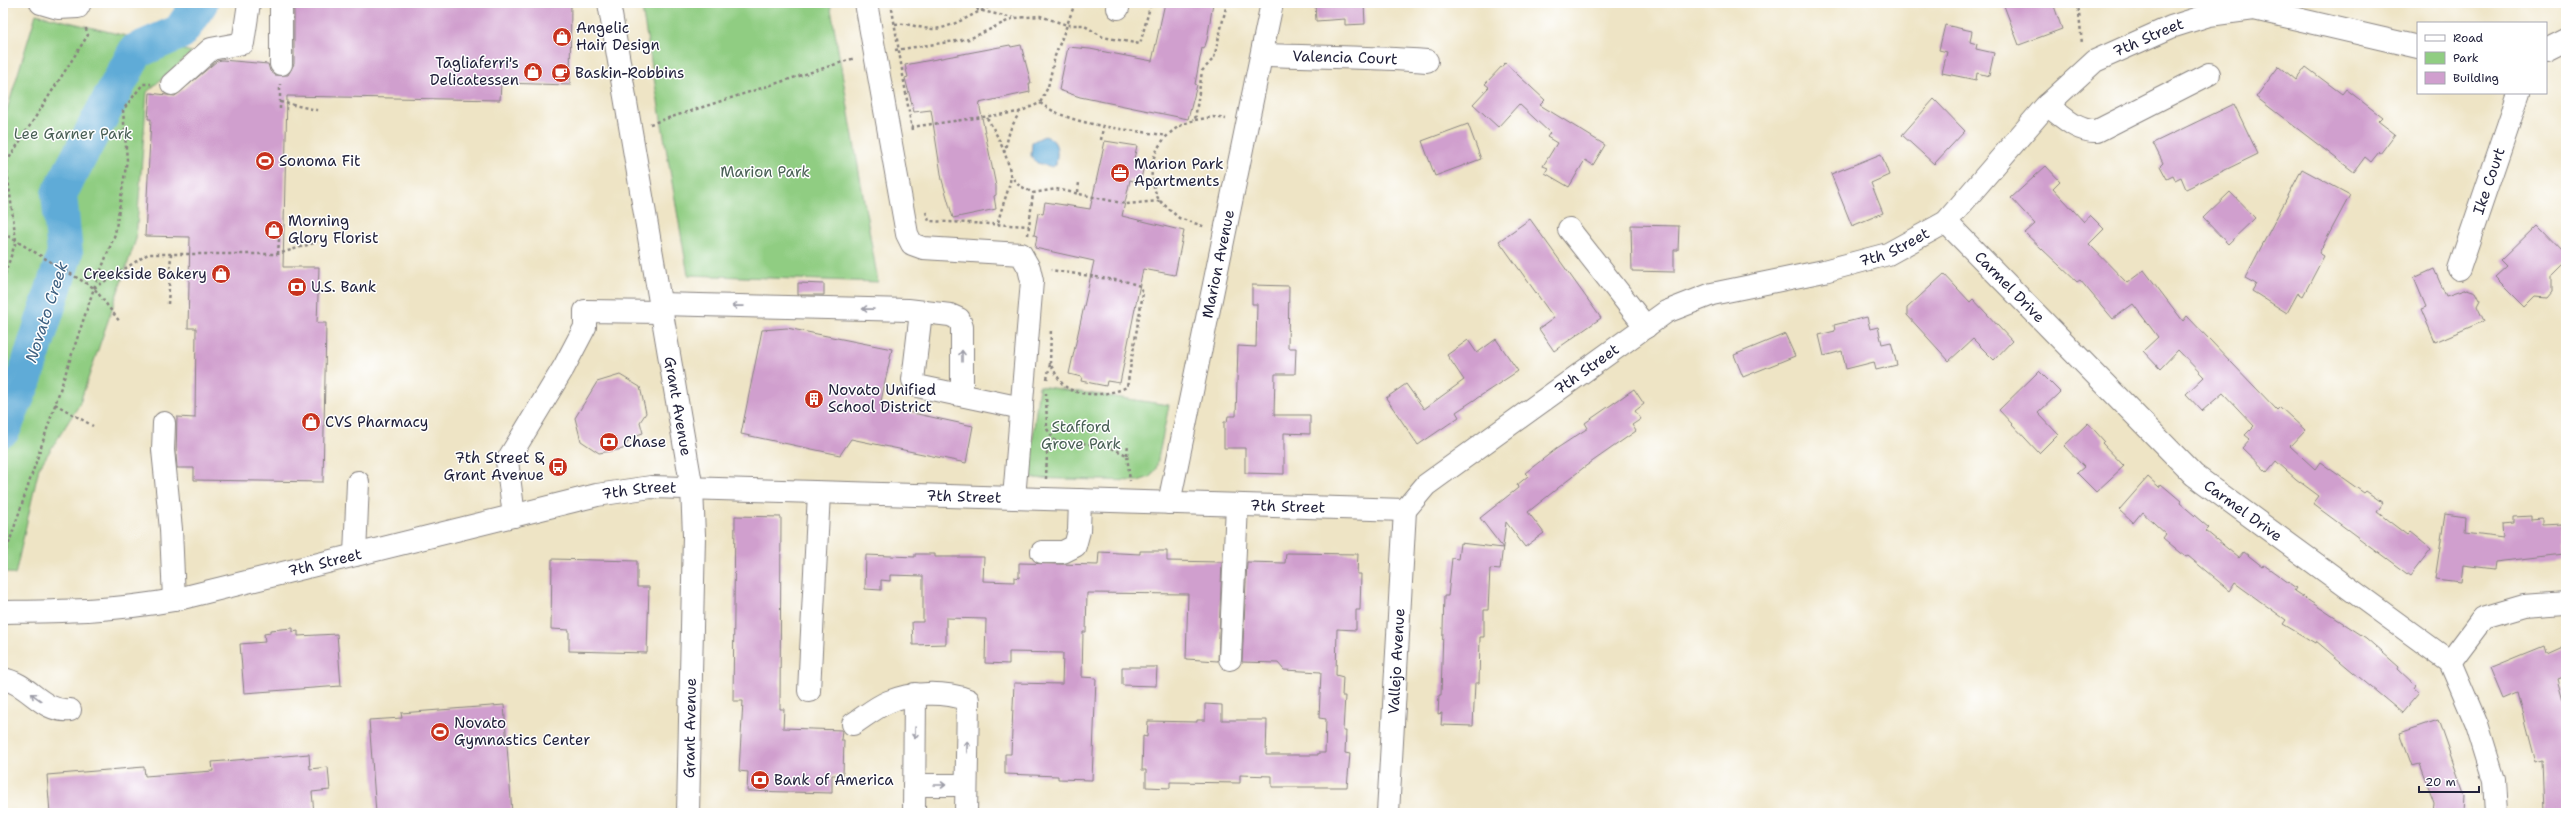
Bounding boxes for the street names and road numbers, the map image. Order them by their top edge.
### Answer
street label: 7th Street [2110,14,2186,62]
street label: Valencia Court [1292,46,1398,69]
street label: Ike Court [2468,145,2510,217]
street label: Marion Avenue [1197,208,1239,320]
street label: 7th Street [1857,223,1933,271]
street label: Carmel Drive [1970,247,2049,327]
street label: 7th Street [1550,339,1623,399]
street label: Grant Avenue [660,355,696,457]
street label: Carmel Drive [2200,475,2286,546]
street label: 7th Street [600,477,677,504]
street label: 7th Street [926,485,1002,508]
street label: 7th Street [1250,495,1326,518]
street label: 7th Street [286,544,364,581]
street label: Vallejo Avenue [1384,608,1409,715]
street label: Grant Avenue [679,678,701,778]

